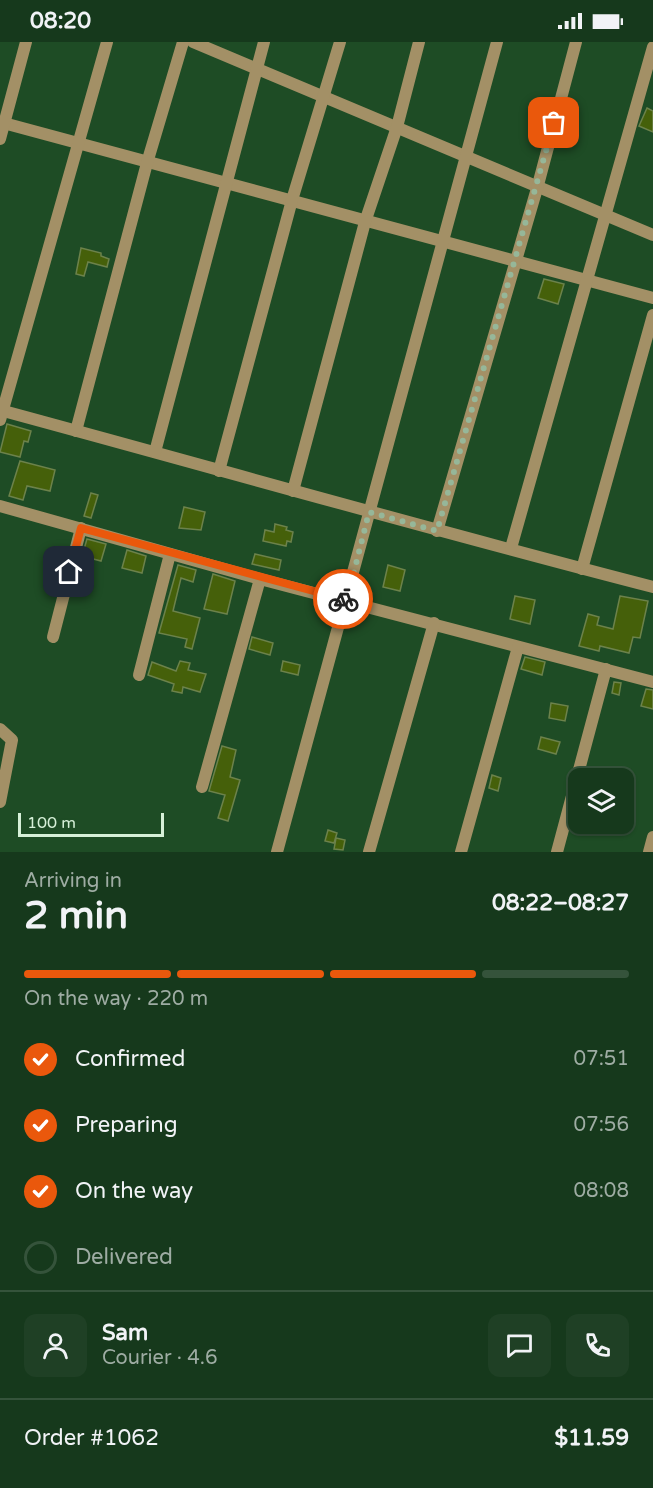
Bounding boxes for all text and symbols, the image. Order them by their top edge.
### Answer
text: 08:20 [30,8,91,34]
pin [528,97,579,148]
icon: bag [537,106,570,139]
pin [43,546,94,597]
icon: home [52,555,85,588]
courier [313,569,373,629]
icon: bike [327,583,360,616]
map controls [568,768,634,834]
button: layers [568,768,634,834]
scale bar [18,810,164,838]
text: 100 m [27,813,76,833]
text: Arriving in [24,869,122,893]
text: 08:22–08:27 [492,890,629,916]
text: 2 min [24,892,128,939]
text: On the way · 220 m [24,987,208,1011]
icon: check [24,1043,57,1076]
text: Confirmed [75,1046,185,1072]
text: 07:51 [574,1047,629,1071]
icon: check [24,1109,57,1142]
text: Preparing [75,1112,178,1138]
text: 07:56 [574,1113,629,1137]
icon: check [24,1175,57,1208]
text: On the way [75,1178,193,1204]
text: 08:08 [574,1179,629,1203]
text: Delivered [75,1244,173,1270]
button: person [24,1314,87,1377]
button: chat [488,1314,551,1377]
button: phone [566,1314,629,1377]
text: Sam [102,1320,148,1346]
text: Courier · 4.6 [102,1346,217,1370]
text: Order #1062 [24,1425,159,1451]
text: $11.59 [554,1425,629,1451]

